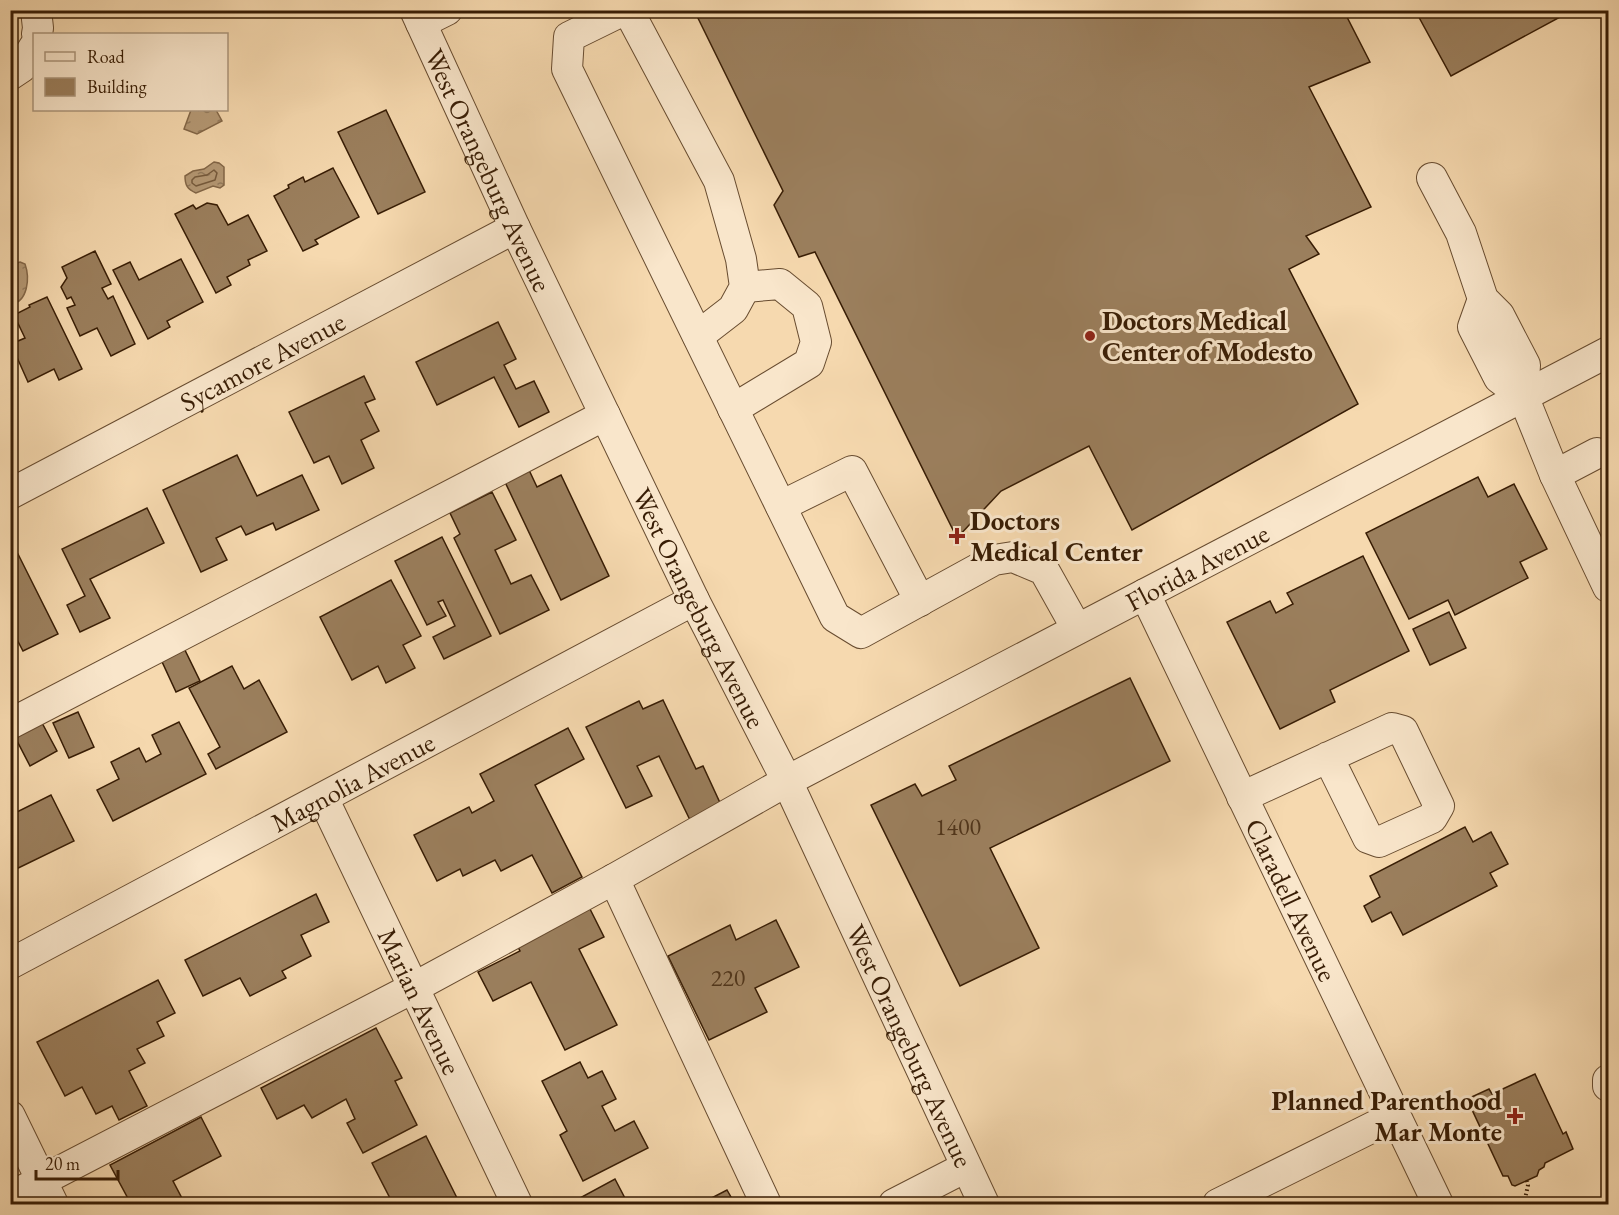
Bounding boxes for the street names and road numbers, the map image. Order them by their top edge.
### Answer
street label: West Orangeburg Avenue [417,43,560,297]
street label: Sycamore Avenue [174,303,351,419]
street label: West Orangeburg Avenue [625,482,774,734]
street label: Florida Avenue [1119,515,1275,619]
street label: Magnolia Avenue [265,724,440,840]
street label: Claradell Avenue [1238,813,1346,987]
street label: West Orangeburg Avenue [839,918,982,1173]
street label: Marian Avenue [370,922,470,1080]

